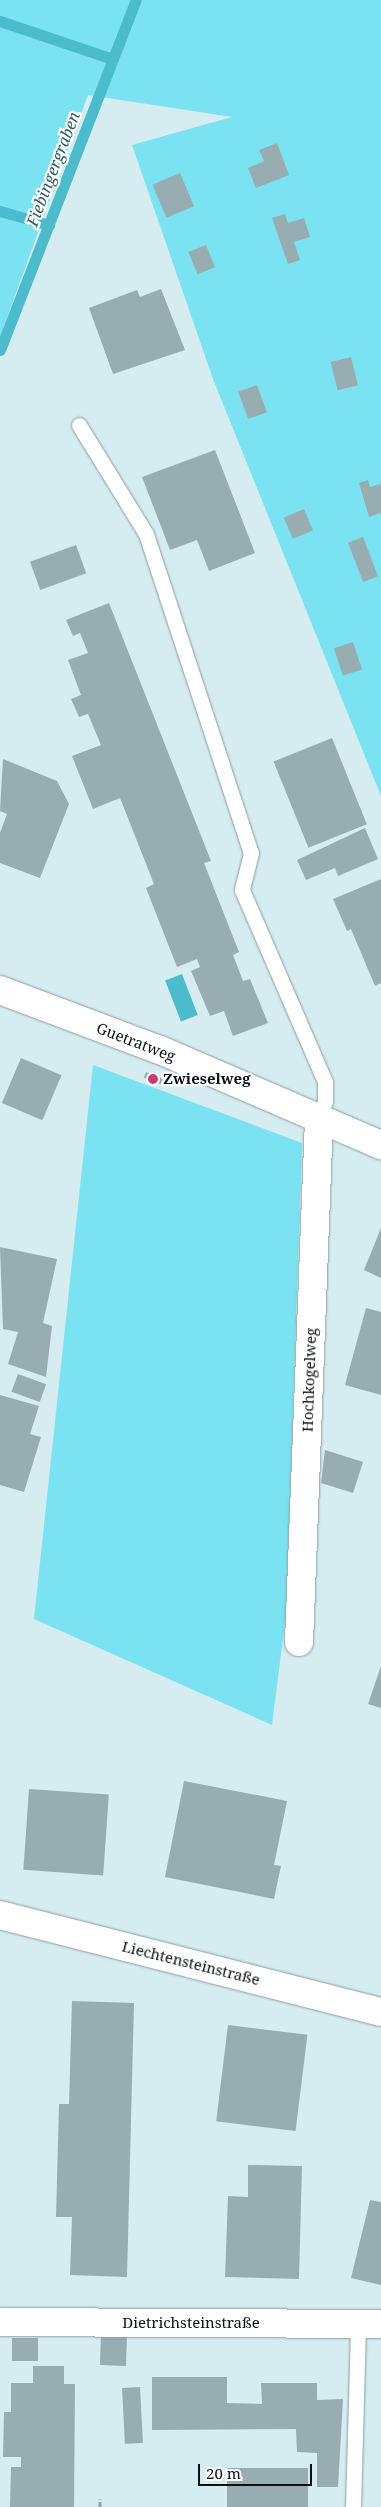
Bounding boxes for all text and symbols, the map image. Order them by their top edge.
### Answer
water label: Fiebingergraben [22,109,84,229]
street label: Guetratweg [94,1019,178,1065]
place label: Zwieselweg [163,1070,251,1088]
marker: Zwieselweg [147,1073,159,1085]
street label: Hochkogelweg [298,1328,320,1432]
street label: Liechtensteinstraße [120,1937,262,1989]
street label: Dietrichsteinstraße [122,2314,260,2332]
scale bar [201,2454,315,2486]
text: 20 m [206,2463,241,2483]

